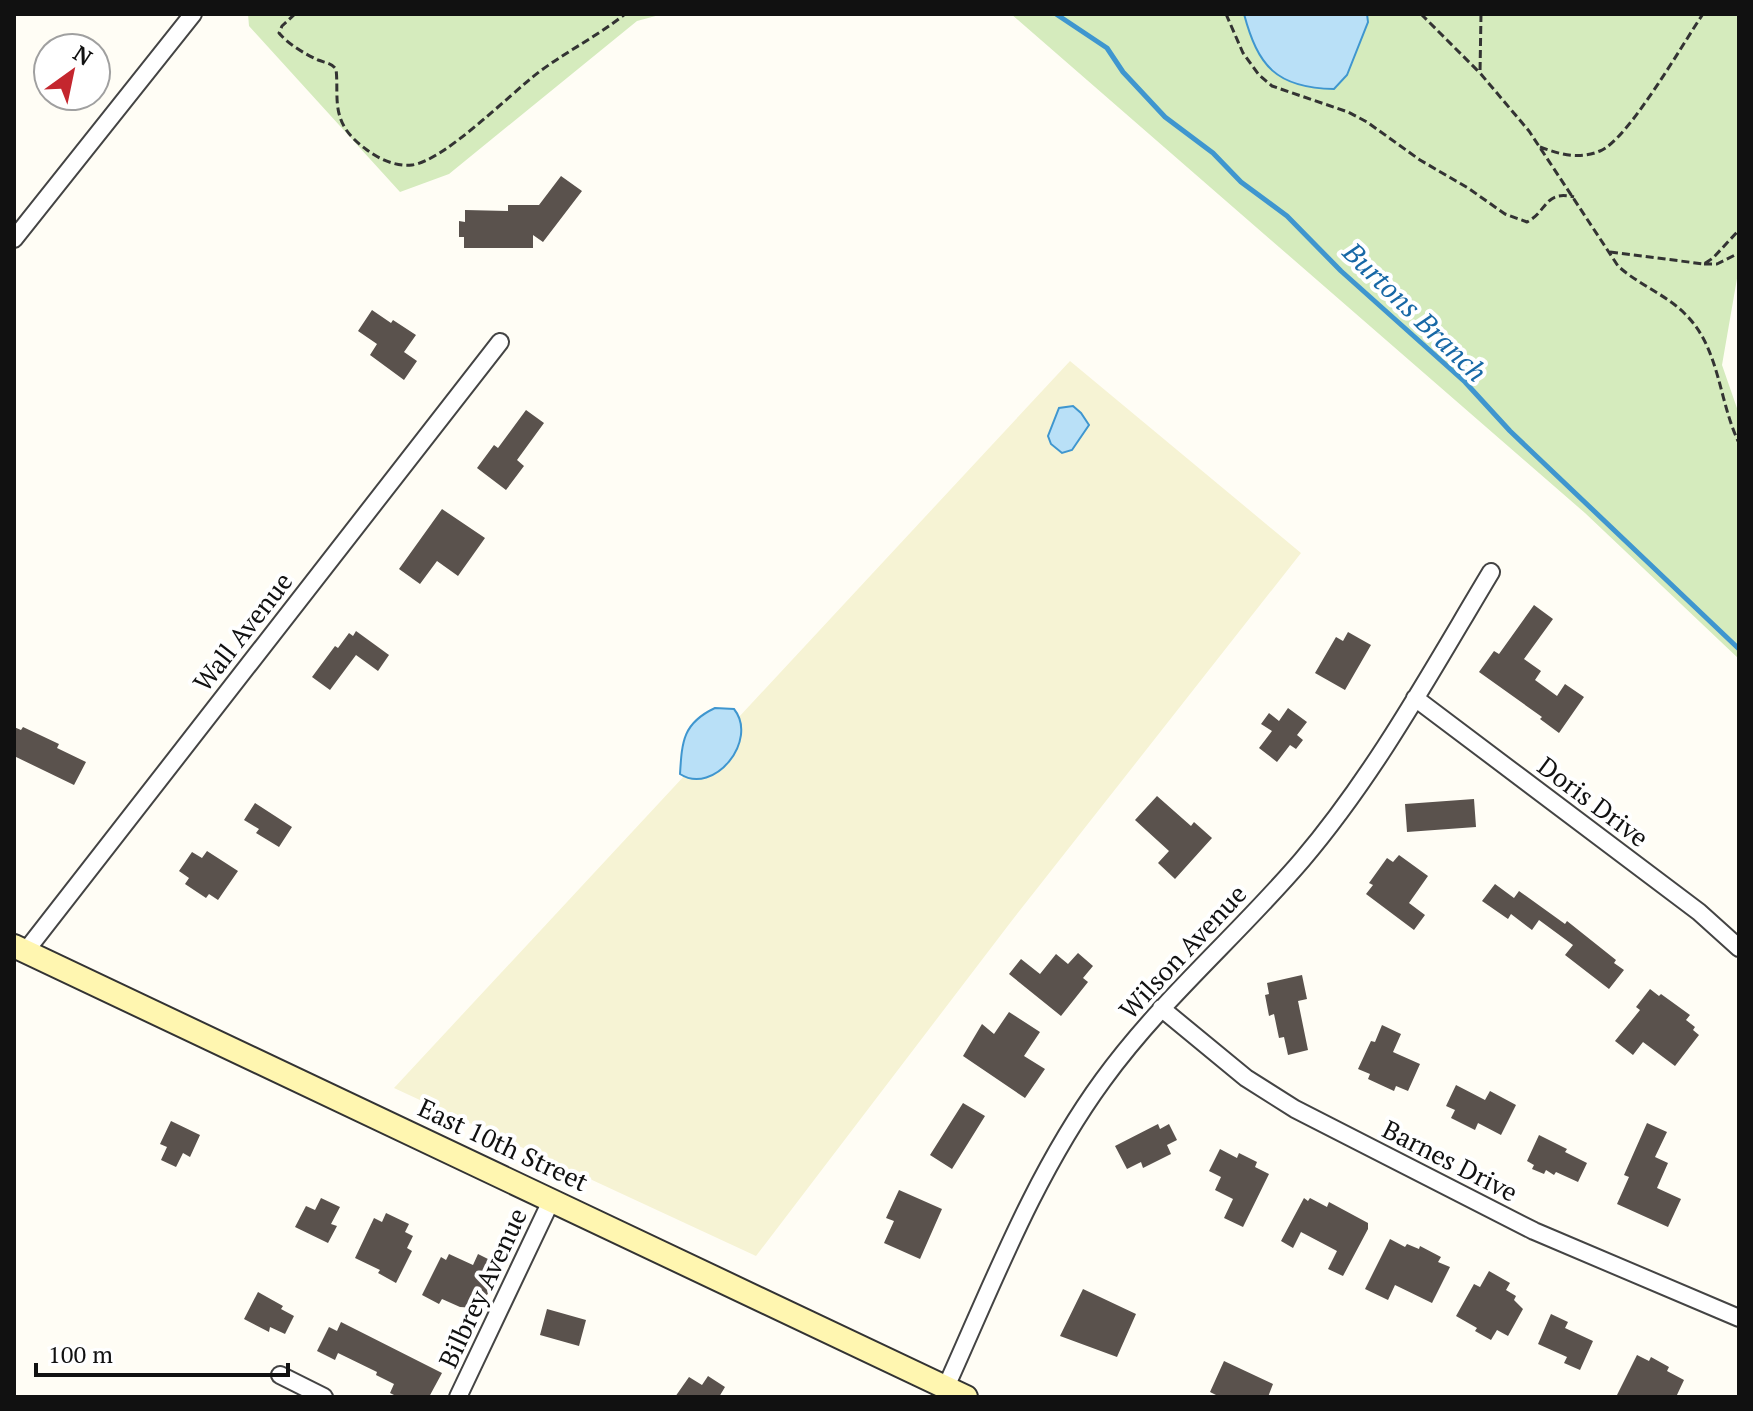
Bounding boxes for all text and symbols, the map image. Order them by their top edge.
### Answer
north arrow [32,32,112,112]
text: N [68,38,98,72]
water label: Burtons Branch [1335,233,1495,390]
street label: Wall Avenue [185,565,299,698]
street label: Doris Drive [1531,748,1656,854]
street label: Wilson Avenue [1111,877,1253,1026]
street label: East 10th Street [413,1090,594,1198]
street label: Barnes Drive [1377,1112,1524,1209]
street label: Bilbrey Avenue [430,1202,534,1373]
scale bar [36,1327,288,1377]
text: 100 m [48,1338,113,1370]

